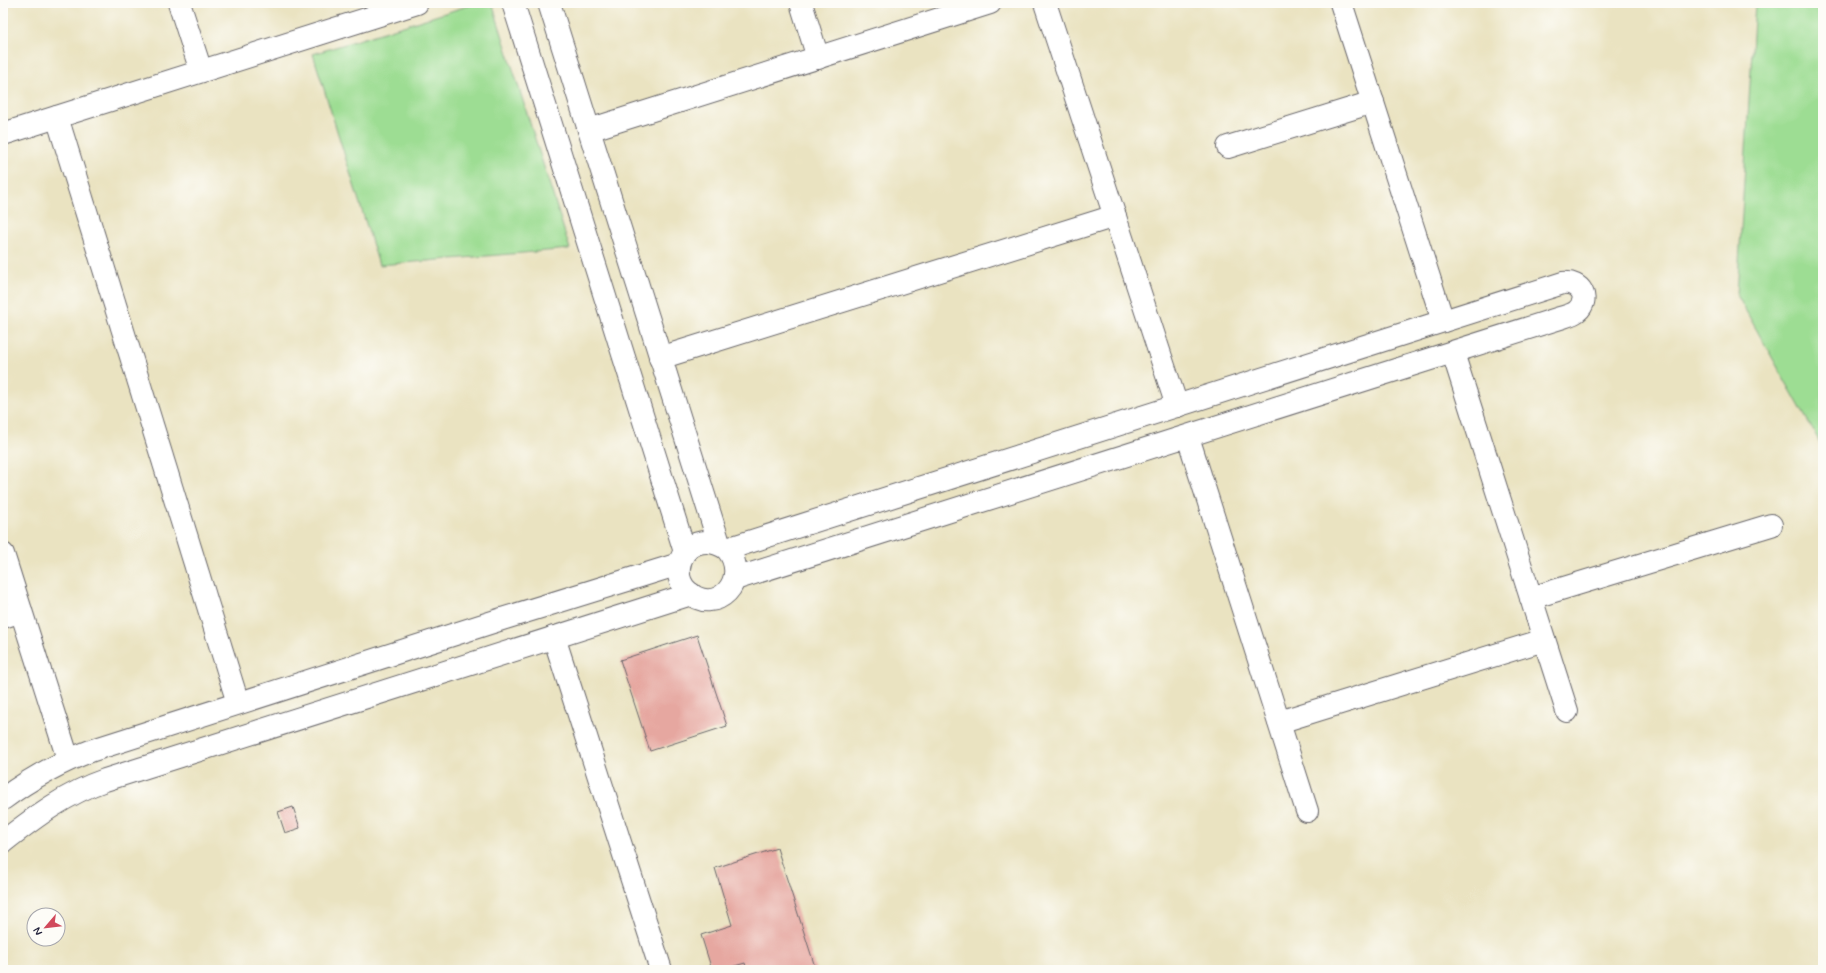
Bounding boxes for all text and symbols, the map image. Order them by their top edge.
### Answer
north arrow [26,907,66,947]
text: N [30,925,46,938]

